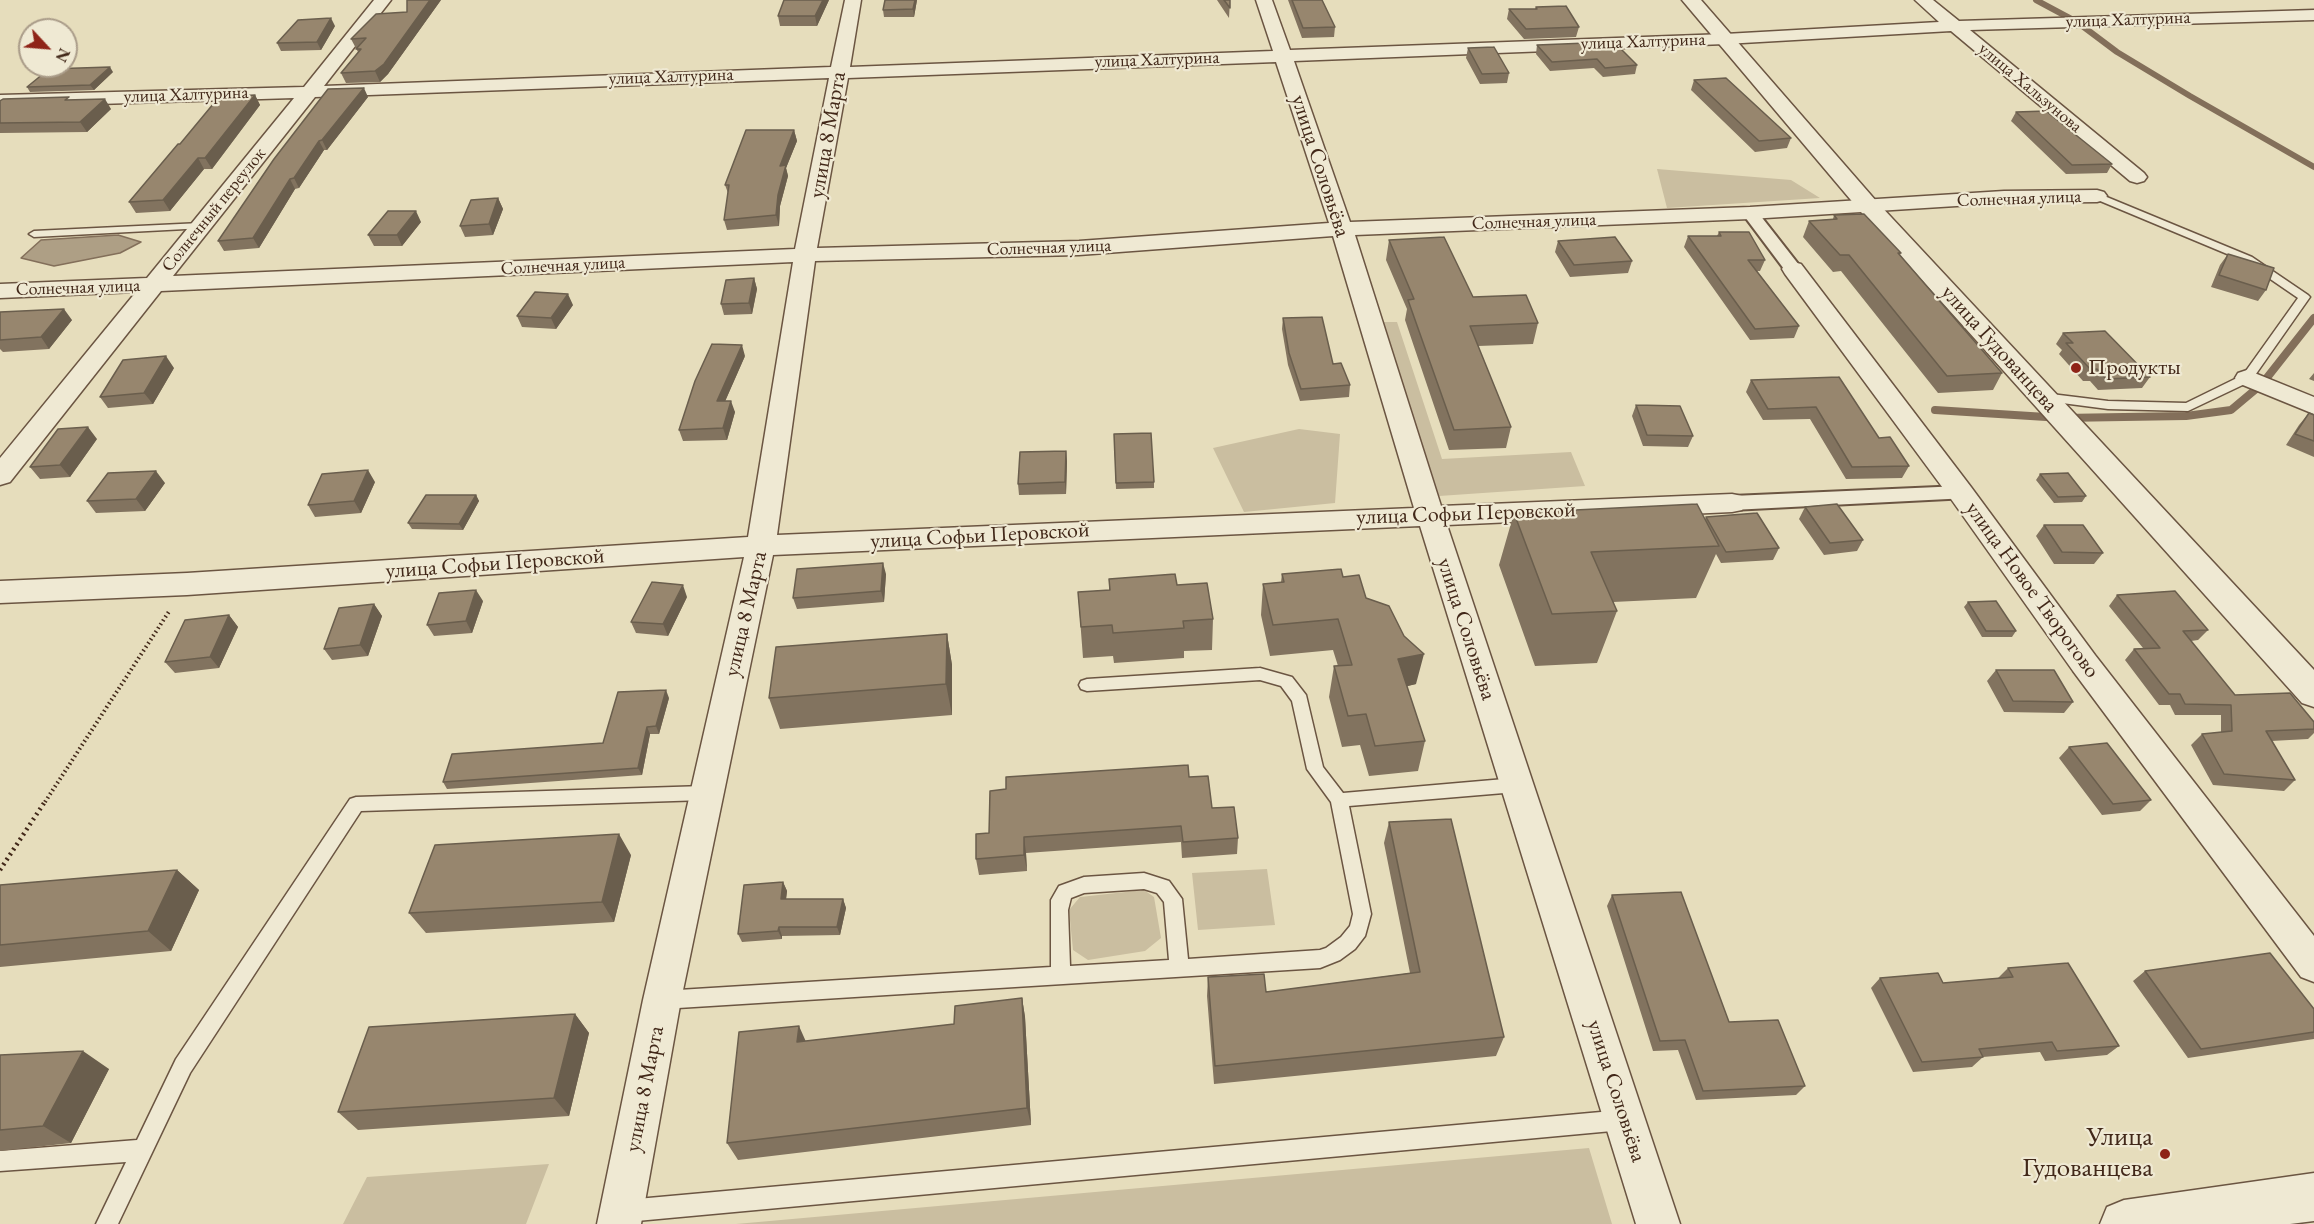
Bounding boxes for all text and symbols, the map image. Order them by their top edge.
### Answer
street label: улица Халтурина [2065,7,2191,33]
north arrow [18,18,78,78]
street label: улица Халтурина [1580,29,1706,55]
street label: улица Хальзунова [1974,38,2086,138]
text: N [51,45,75,66]
street label: улица Халтурина [1094,47,1220,73]
street label: улица Халтурина [608,64,734,90]
street label: улица 8 Марта [804,70,852,200]
street label: улица Халтурина [123,82,249,108]
street label: улица Соловьёва [1285,91,1355,241]
street label: Солнечный переулок [157,143,271,277]
street label: Солнечная улица [1956,186,2082,212]
street label: Солнечная улица [1471,209,1597,235]
street label: Солнечная улица [986,235,1112,261]
street label: Солнечная улица [500,252,626,280]
street label: Солнечная улица [15,275,141,301]
street label: улица Гудованцева [1935,280,2063,418]
place label: Продукты [2088,355,2181,381]
marker: Продукты [2069,361,2083,375]
street label: улица Софьи Перовской [1356,497,1576,531]
street label: улица Новое Творогово [1959,497,2105,683]
street label: улица Софьи Перовской [870,517,1090,555]
street label: улица Софьи Перовской [385,543,605,585]
street label: улица 8 Марта [719,549,773,679]
street label: улица Соловьёва [1431,554,1501,704]
street label: улица Соловьёва [1581,1016,1651,1166]
street label: улица 8 Марта [620,1024,670,1154]
place label: Улица Гудованцева [2022,1122,2153,1185]
marker: Улица Гудованцева [2158,1147,2172,1161]

